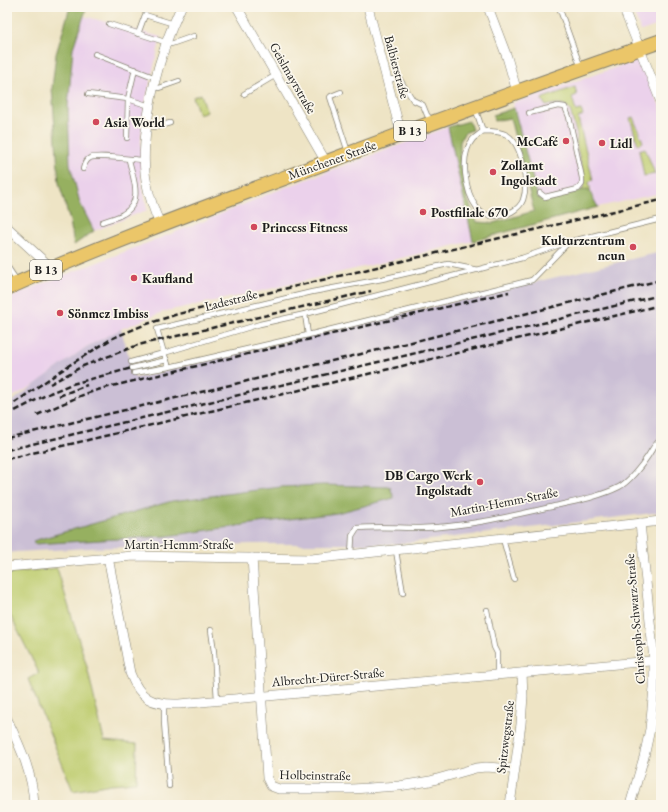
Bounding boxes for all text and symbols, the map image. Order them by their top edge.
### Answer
street label: Balbierstraße [380,34,414,100]
street label: Geislmayrstraße [266,39,320,117]
place label: Asia World [103,114,166,131]
marker: Asia World [91,117,101,127]
road number: B 13 [394,121,426,141]
place label: McCafé [516,133,559,150]
place label: Lidl [610,135,633,152]
street label: Münchener Straße [286,136,378,184]
marker: McCafé [561,136,571,146]
marker: Lidl [597,138,607,148]
place label: Zollamt Ingolstadt [501,157,557,189]
marker: Zollamt Ingolstadt [488,167,498,177]
place label: Postfiliale 670 [431,204,508,221]
marker: Postfiliale 670 [418,207,428,217]
place label: Princess Fitness [262,219,348,236]
marker: Princess Fitness [249,222,259,232]
place label: Kulturzentrum neun [541,232,626,264]
marker: Kulturzentrum neun [628,242,638,252]
road number: B 13 [30,260,62,280]
place label: Kaufland [142,270,194,287]
marker: Kaufland [129,273,139,283]
street label: Ladestraße [203,285,259,315]
place label: Sönmez Imbiss [68,305,149,322]
marker: Sönmez Imbiss [55,308,65,318]
place label: DB Cargo Werk Ingolstadt [385,467,473,499]
marker: DB Cargo Werk Ingolstadt [475,477,485,487]
street label: Martin-Hemm-Straße [449,483,559,521]
street label: Martin-Hemm-Straße [124,536,234,553]
street label: Christoph-Schwarz-Straße [621,553,649,685]
street label: Albrecht-Dürer-Straße [270,664,385,690]
street label: Spitzwegstraße [492,699,518,775]
street label: Holbeinstraße [279,766,351,784]

